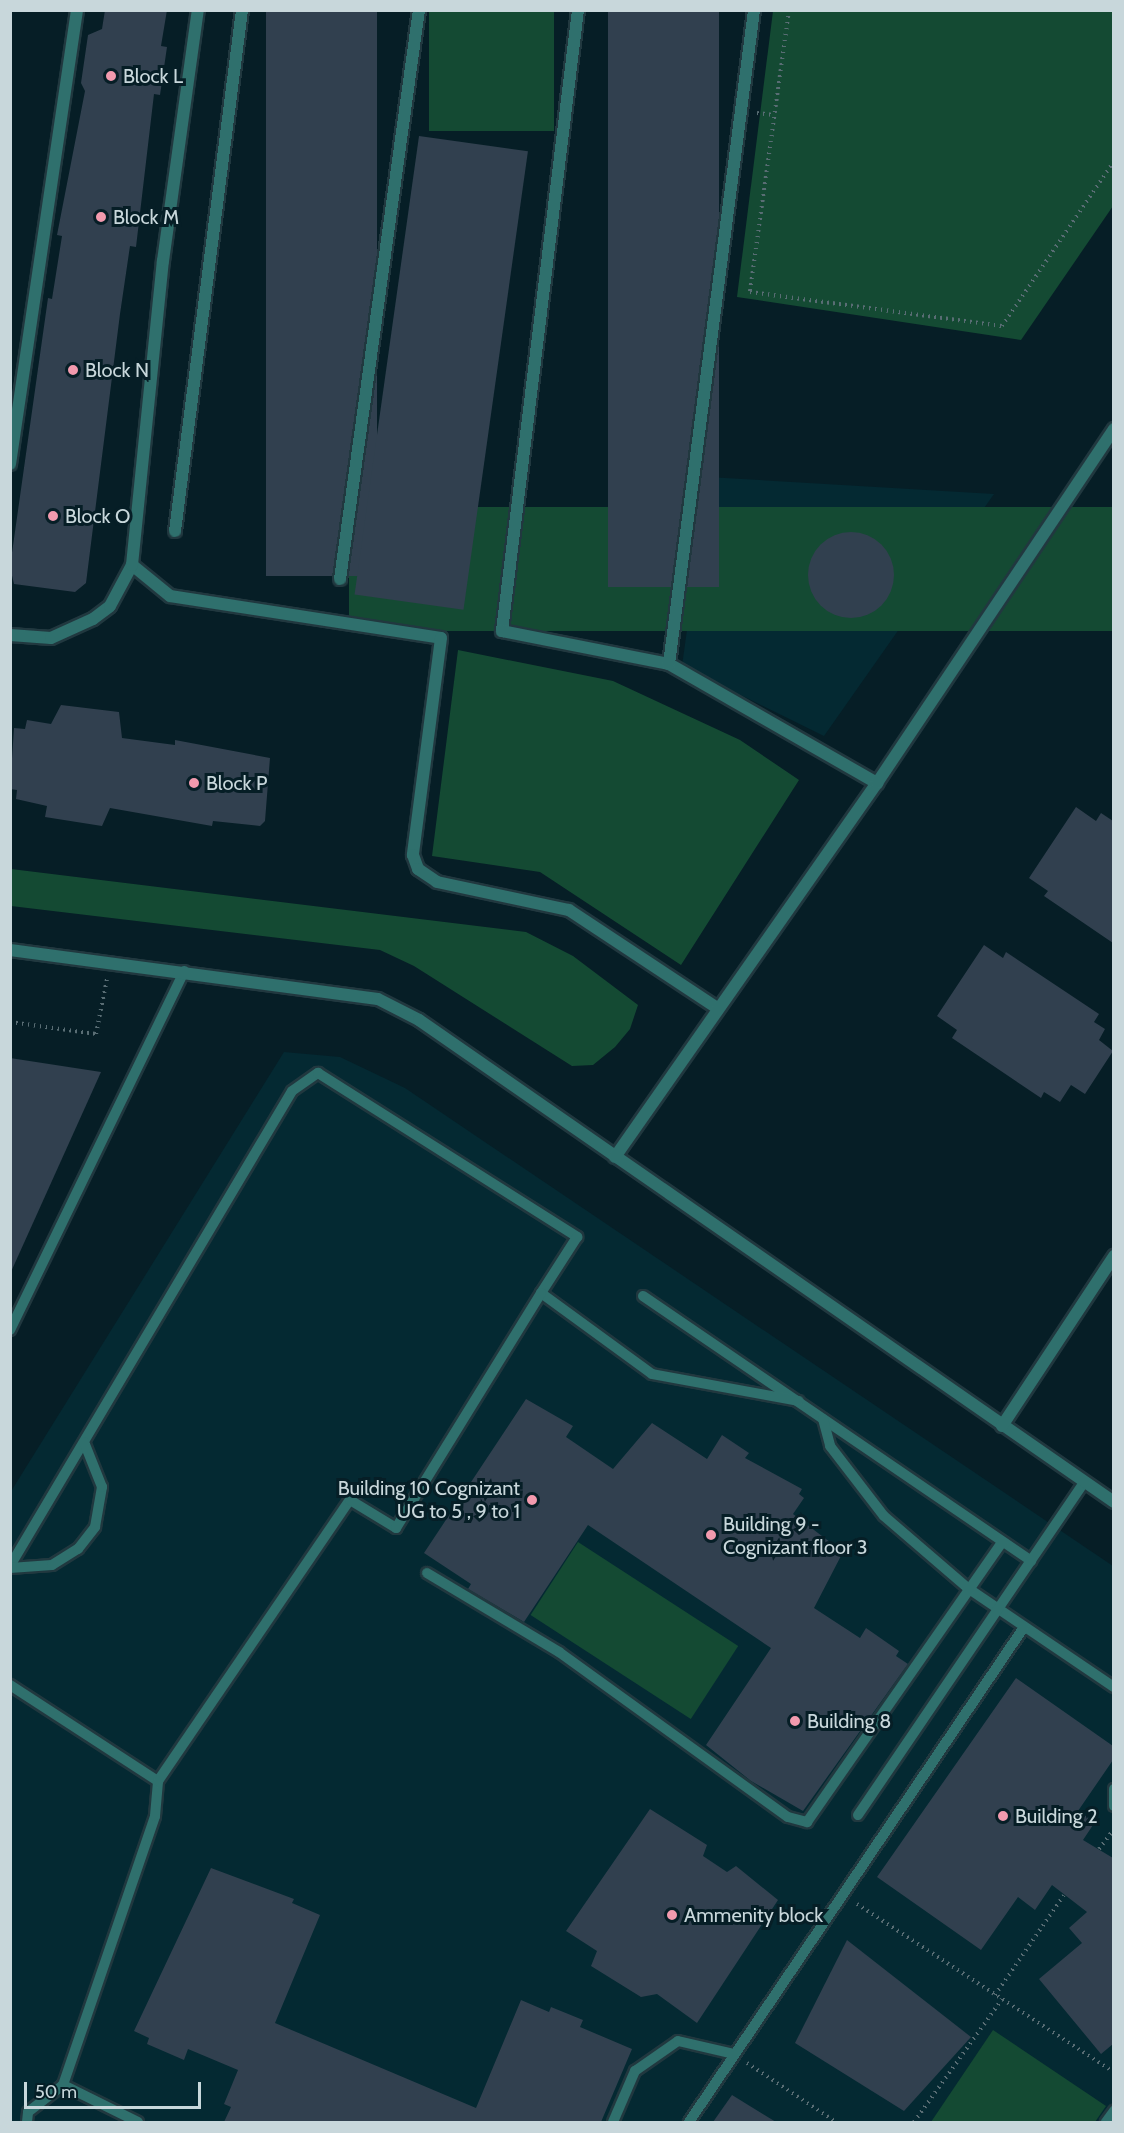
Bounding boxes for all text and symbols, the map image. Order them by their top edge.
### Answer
place label: Block L [123,64,183,88]
marker: Block L [104,69,118,83]
place label: Block M [113,205,179,229]
marker: Block M [94,210,108,224]
place label: Block N [85,358,149,382]
marker: Block N [66,363,80,377]
place label: Block O [65,504,130,528]
marker: Block O [46,509,60,523]
place label: Block P [206,771,267,795]
marker: Block P [187,776,201,790]
place label: Building 10 Cognizant UG to 5 , 9 to 1 [338,1476,520,1523]
marker: Building 10 Cognizant UG to 5 , 9 to 1 [525,1493,539,1507]
place label: Building 9 - Cognizant floor 3 [723,1512,868,1559]
marker: Building 9 - Cognizant floor 3 [704,1528,718,1542]
place label: Building 8 [807,1709,891,1733]
marker: Building 8 [788,1714,802,1728]
place label: Building 2 [1015,1804,1098,1828]
marker: Building 2 [996,1809,1010,1823]
place label: Ammenity block [684,1903,823,1927]
marker: Ammenity block [665,1908,679,1922]
scale bar [27,2070,204,2108]
text: 50 m [35,2081,77,2103]

